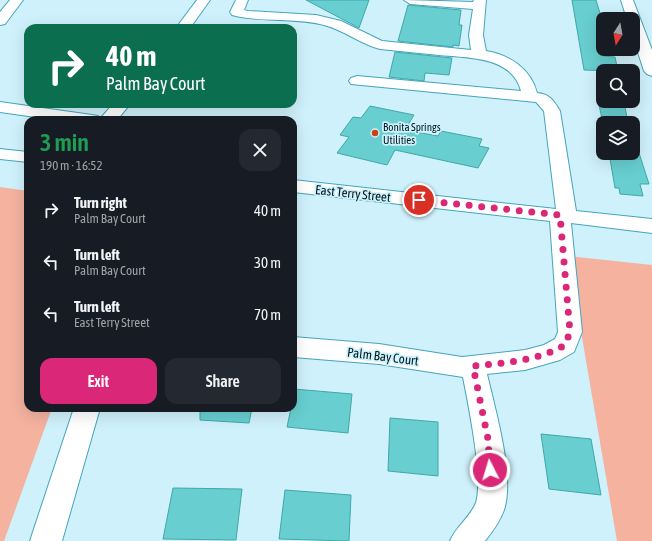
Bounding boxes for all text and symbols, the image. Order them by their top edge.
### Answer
north arrow [596,12,640,56]
map controls [596,12,640,160]
icon: right [40,40,92,92]
text: 40 m [106,40,156,72]
button: search [596,64,640,108]
text: Palm Bay Court [106,73,205,94]
button: layers [596,116,640,160]
place label: Bonita Springs Utilities [383,121,441,146]
marker: Bonita Springs Utilities [370,128,380,138]
text: 3 min [40,129,89,156]
button: close [239,129,281,171]
text: 190 m · 16:52 [40,158,103,173]
street label: East Terry Street [314,182,392,205]
pin [402,183,436,217]
icon: arrive [408,189,430,211]
text: Turn right [74,194,127,211]
icon: right [40,199,62,221]
text: 40 m [254,202,281,219]
text: Palm Bay Court [74,211,146,226]
text: Turn left [74,246,120,263]
icon: left [40,251,62,273]
text: 30 m [254,254,281,271]
text: Palm Bay Court [74,263,146,278]
text: Turn left [74,298,120,315]
icon: left [40,303,62,325]
text: 70 m [254,306,281,323]
text: East Terry Street [74,315,150,330]
street label: Palm Bay Court [346,345,420,368]
button: Exit [40,358,157,404]
button: Share [165,358,281,404]
position arrow [469,449,511,491]

